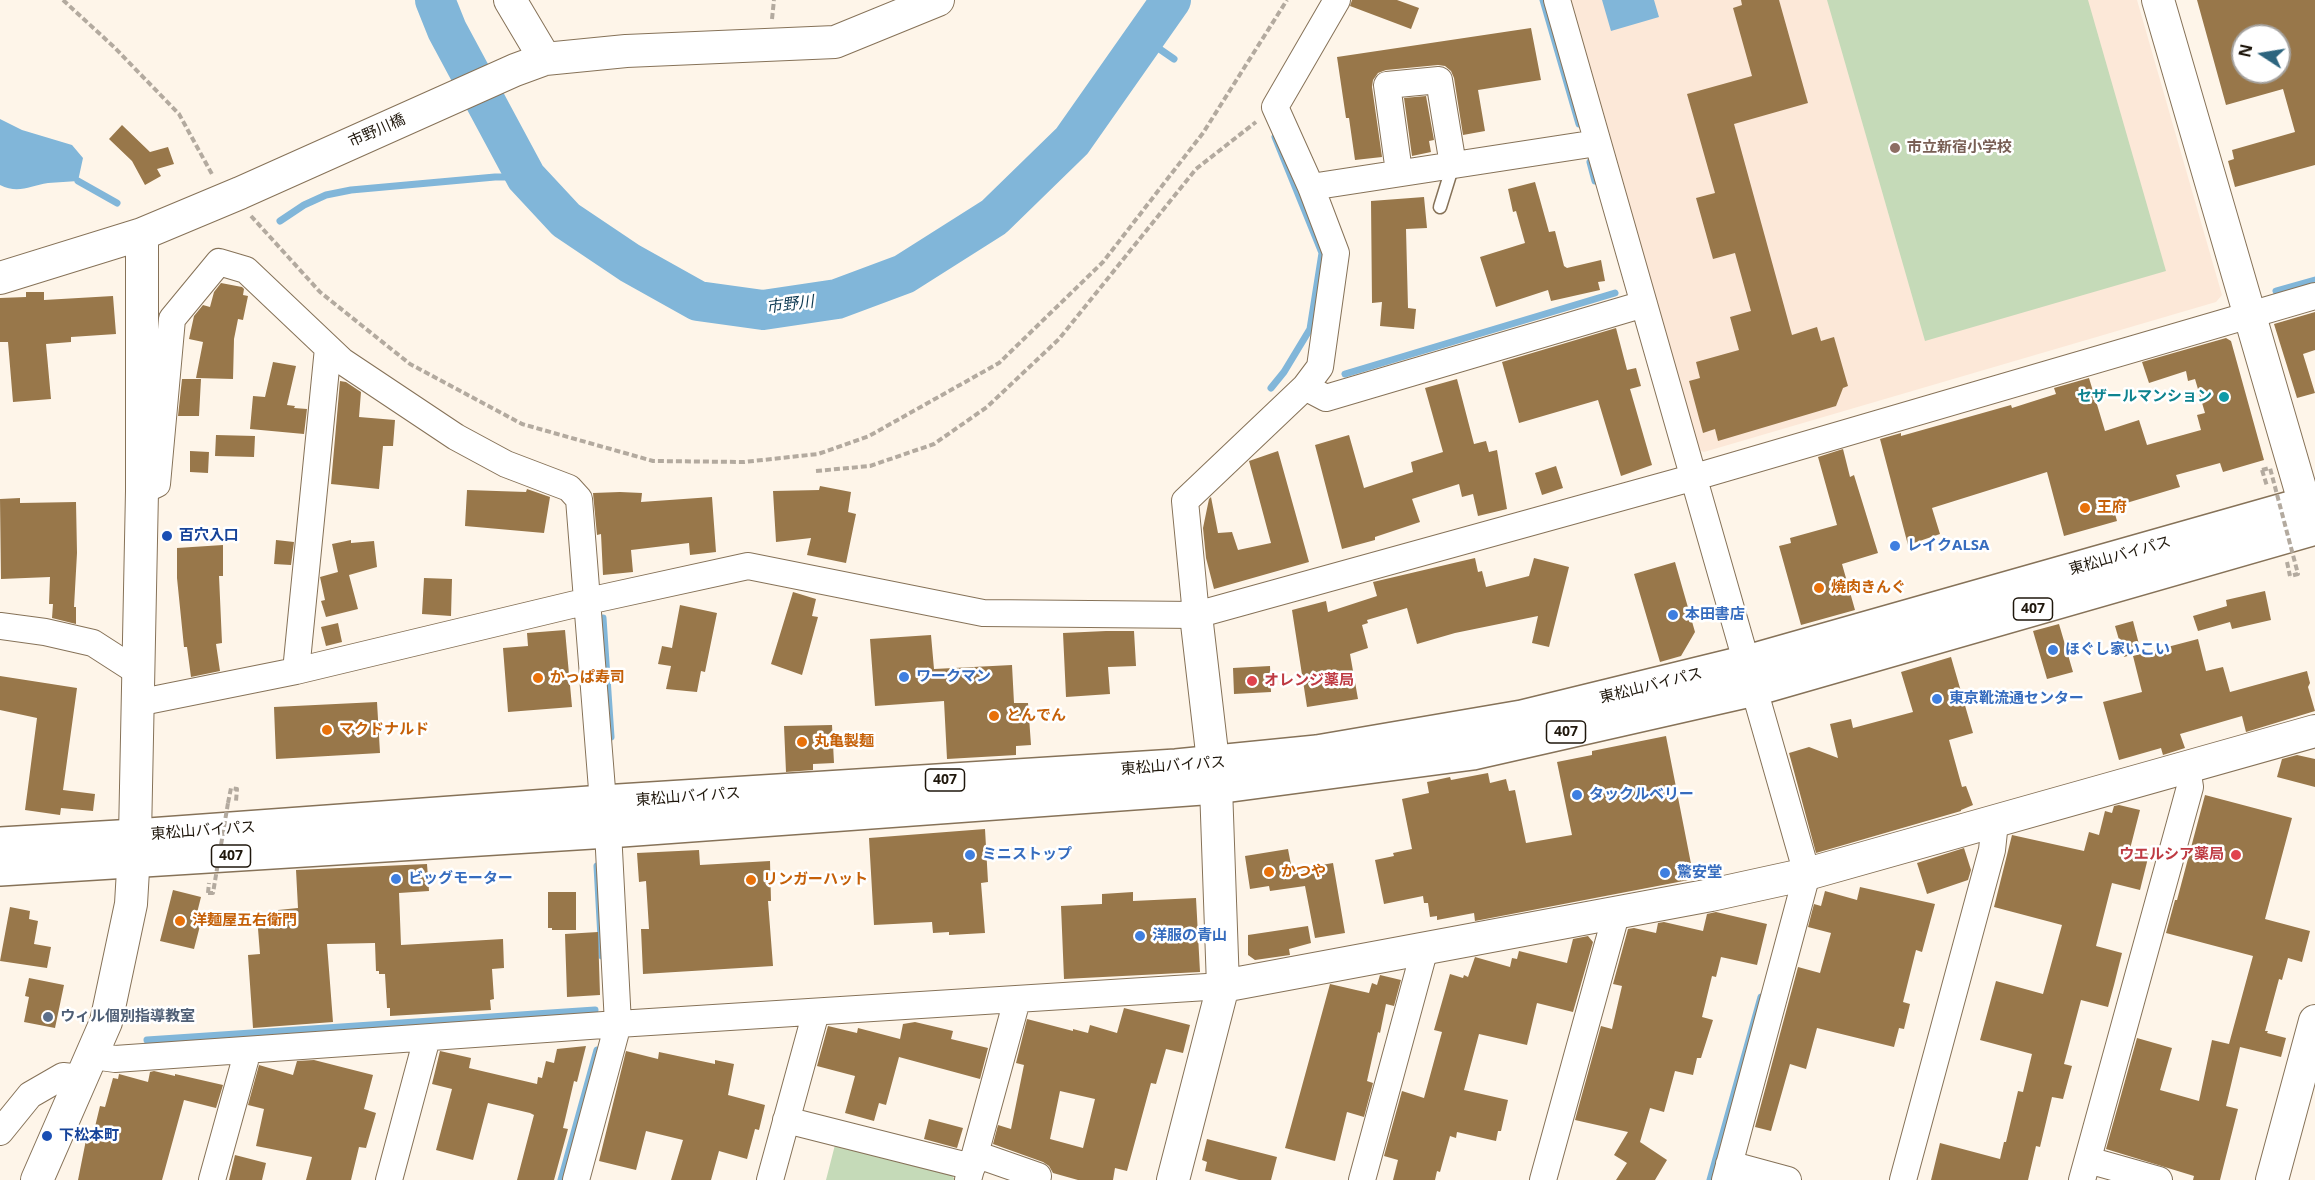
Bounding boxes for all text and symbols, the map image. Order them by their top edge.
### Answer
north arrow [2231,24,2291,84]
text: N [2233,42,2257,59]
street label: 市野川橋 [346,111,408,151]
place label: 市立新宿小学校 [1907,139,2012,157]
marker: 市立新宿小学校 [1888,141,1902,155]
water label: 市野川 [765,293,815,317]
place label: セザールマンション [2077,388,2212,406]
marker: セザールマンション [2217,390,2231,404]
place label: 王府 [2097,499,2127,517]
marker: 王府 [2078,501,2092,515]
place label: 百穴入口 [179,527,239,545]
marker: 百穴入口 [160,529,174,543]
street label: 東松山バイパス [2067,533,2173,579]
place label: レイクALSA [1907,537,1989,555]
marker: レイクALSA [1888,539,1902,553]
place label: 焼肉きんぐ [1831,579,1906,597]
marker: 焼肉きんぐ [1812,581,1826,595]
road number: 407 [2014,598,2052,620]
place label: 本田書店 [1685,606,1745,624]
marker: 本田書店 [1666,608,1680,622]
place label: ほぐし家いこい [2065,641,2170,659]
marker: ほぐし家いこい [2046,643,2060,657]
street label: 東松山バイパス [1598,665,1704,707]
place label: ワークマン [916,668,991,686]
place label: かっぱ寿司 [550,669,625,687]
marker: ワークマン [897,670,911,684]
marker: かっぱ寿司 [531,671,545,685]
place label: オレンジ薬局 [1264,672,1354,690]
marker: オレンジ薬局 [1245,674,1259,688]
place label: 東京靴流通センター [1949,690,2084,708]
marker: 東京靴流通センター [1930,692,1944,706]
place label: とんでん [1006,707,1066,725]
marker: とんでん [987,709,1001,723]
place label: マクドナルド [339,721,429,739]
road number: 407 [1546,721,1586,743]
marker: マクドナルド [320,723,334,737]
place label: 丸亀製麺 [814,733,874,751]
marker: 丸亀製麺 [795,735,809,749]
street label: 東松山バイパス [1120,753,1226,779]
road number: 407 [926,769,964,791]
street label: 東松山バイパス [635,784,741,810]
place label: タックルベリー [1589,786,1694,804]
marker: タックルベリー [1570,788,1584,802]
street label: 東松山バイパス [150,818,256,844]
road number: 407 [212,845,250,867]
place label: ミニストップ [982,846,1072,864]
place label: ウエルシア薬局 [2119,846,2224,864]
marker: ミニストップ [963,848,977,862]
marker: ウエルシア薬局 [2229,848,2243,862]
place label: かつや [1281,863,1326,881]
place label: 驚安堂 [1677,864,1722,882]
marker: かつや [1262,865,1276,879]
marker: 驚安堂 [1658,866,1672,880]
place label: ビッグモーター [408,870,513,888]
place label: リンガーハット [763,871,868,889]
marker: ビッグモーター [389,872,403,886]
marker: リンガーハット [744,873,758,887]
place label: 洋麺屋五右衛門 [192,912,297,930]
marker: 洋麺屋五右衛門 [173,914,187,928]
place label: 洋服の青山 [1152,927,1227,945]
marker: 洋服の青山 [1133,929,1147,943]
place label: ウィル個別指導教室 [60,1008,195,1026]
marker: ウィル個別指導教室 [41,1010,55,1024]
place label: 下松本町 [59,1127,119,1145]
marker: 下松本町 [40,1129,54,1143]

